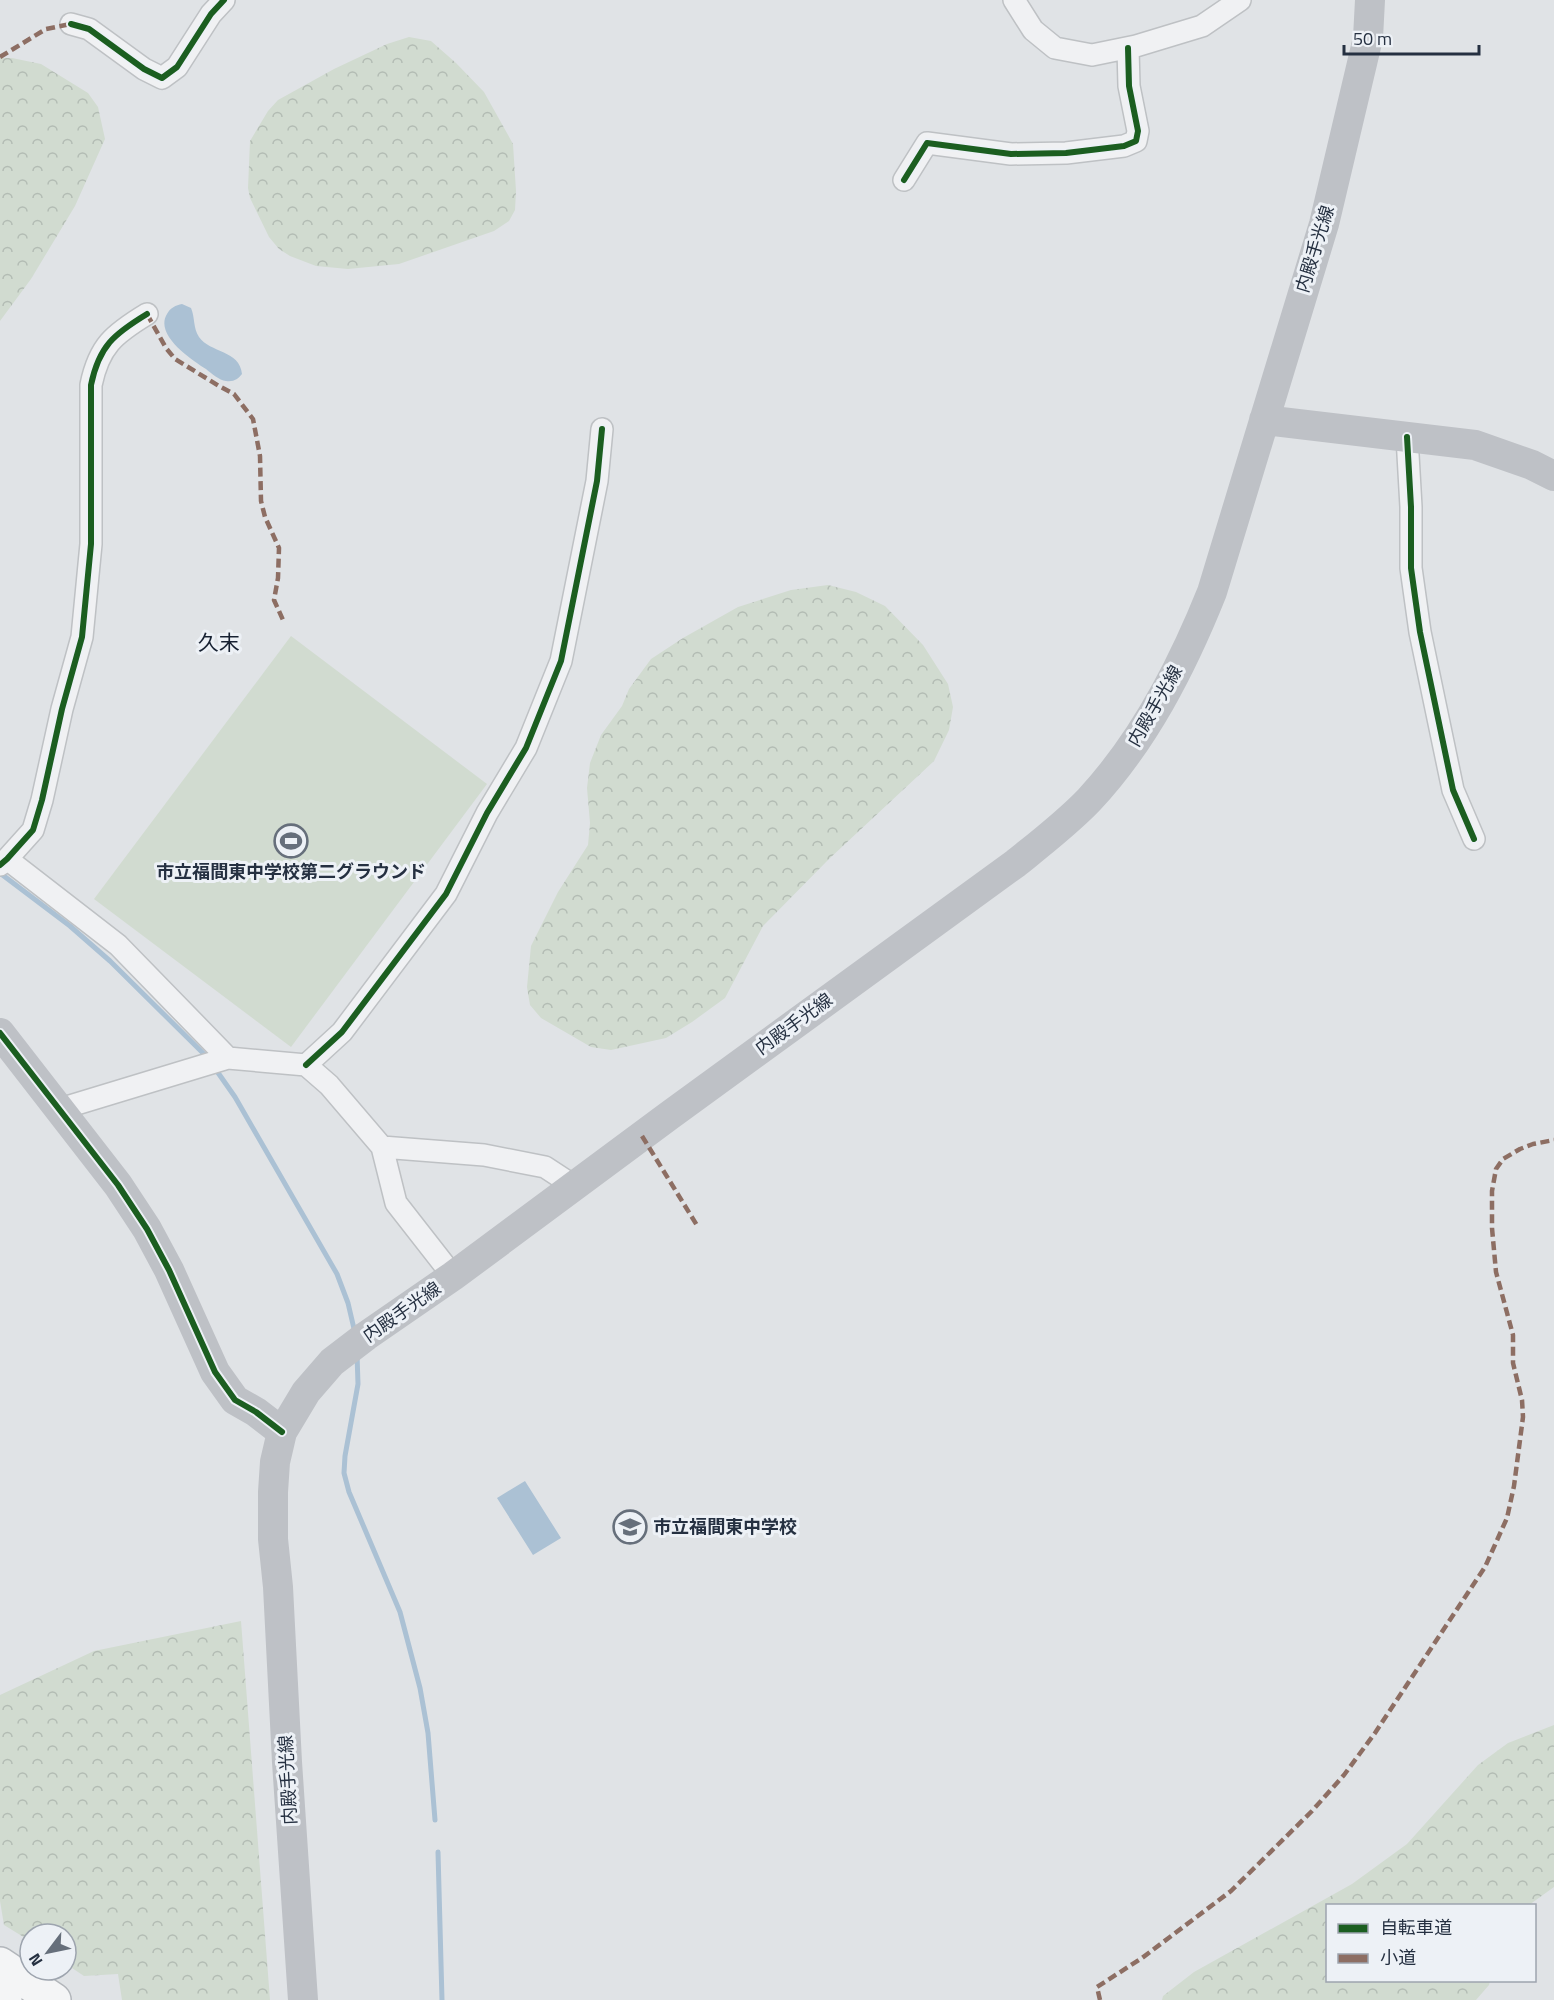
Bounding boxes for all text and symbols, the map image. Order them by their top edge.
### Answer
scale bar [1344,18,1479,56]
text: 50 m [1353,25,1392,52]
street label: 内殿手光線 [1288,202,1341,296]
district label: 久末 [198,626,240,658]
street label: 内殿手光線 [1120,660,1189,751]
sports icon: 市立福間東中学校第二グラウンド [273,823,309,859]
place label: 市立福間東中学校第二グラウンド [156,858,426,885]
street label: 内殿手光線 [749,986,838,1061]
street label: 内殿手光線 [357,1275,446,1348]
school or university icon: 市立福間東中学校 [612,1509,648,1545]
place label: 市立福間東中学校 [653,1513,797,1540]
street label: 内殿手光線 [272,1734,303,1826]
legend [1326,1904,1536,1982]
text: 自転車道 [1380,1914,1452,1941]
north arrow [18,1922,78,1982]
text: 小道 [1380,1944,1416,1971]
text: N [22,1949,48,1971]

